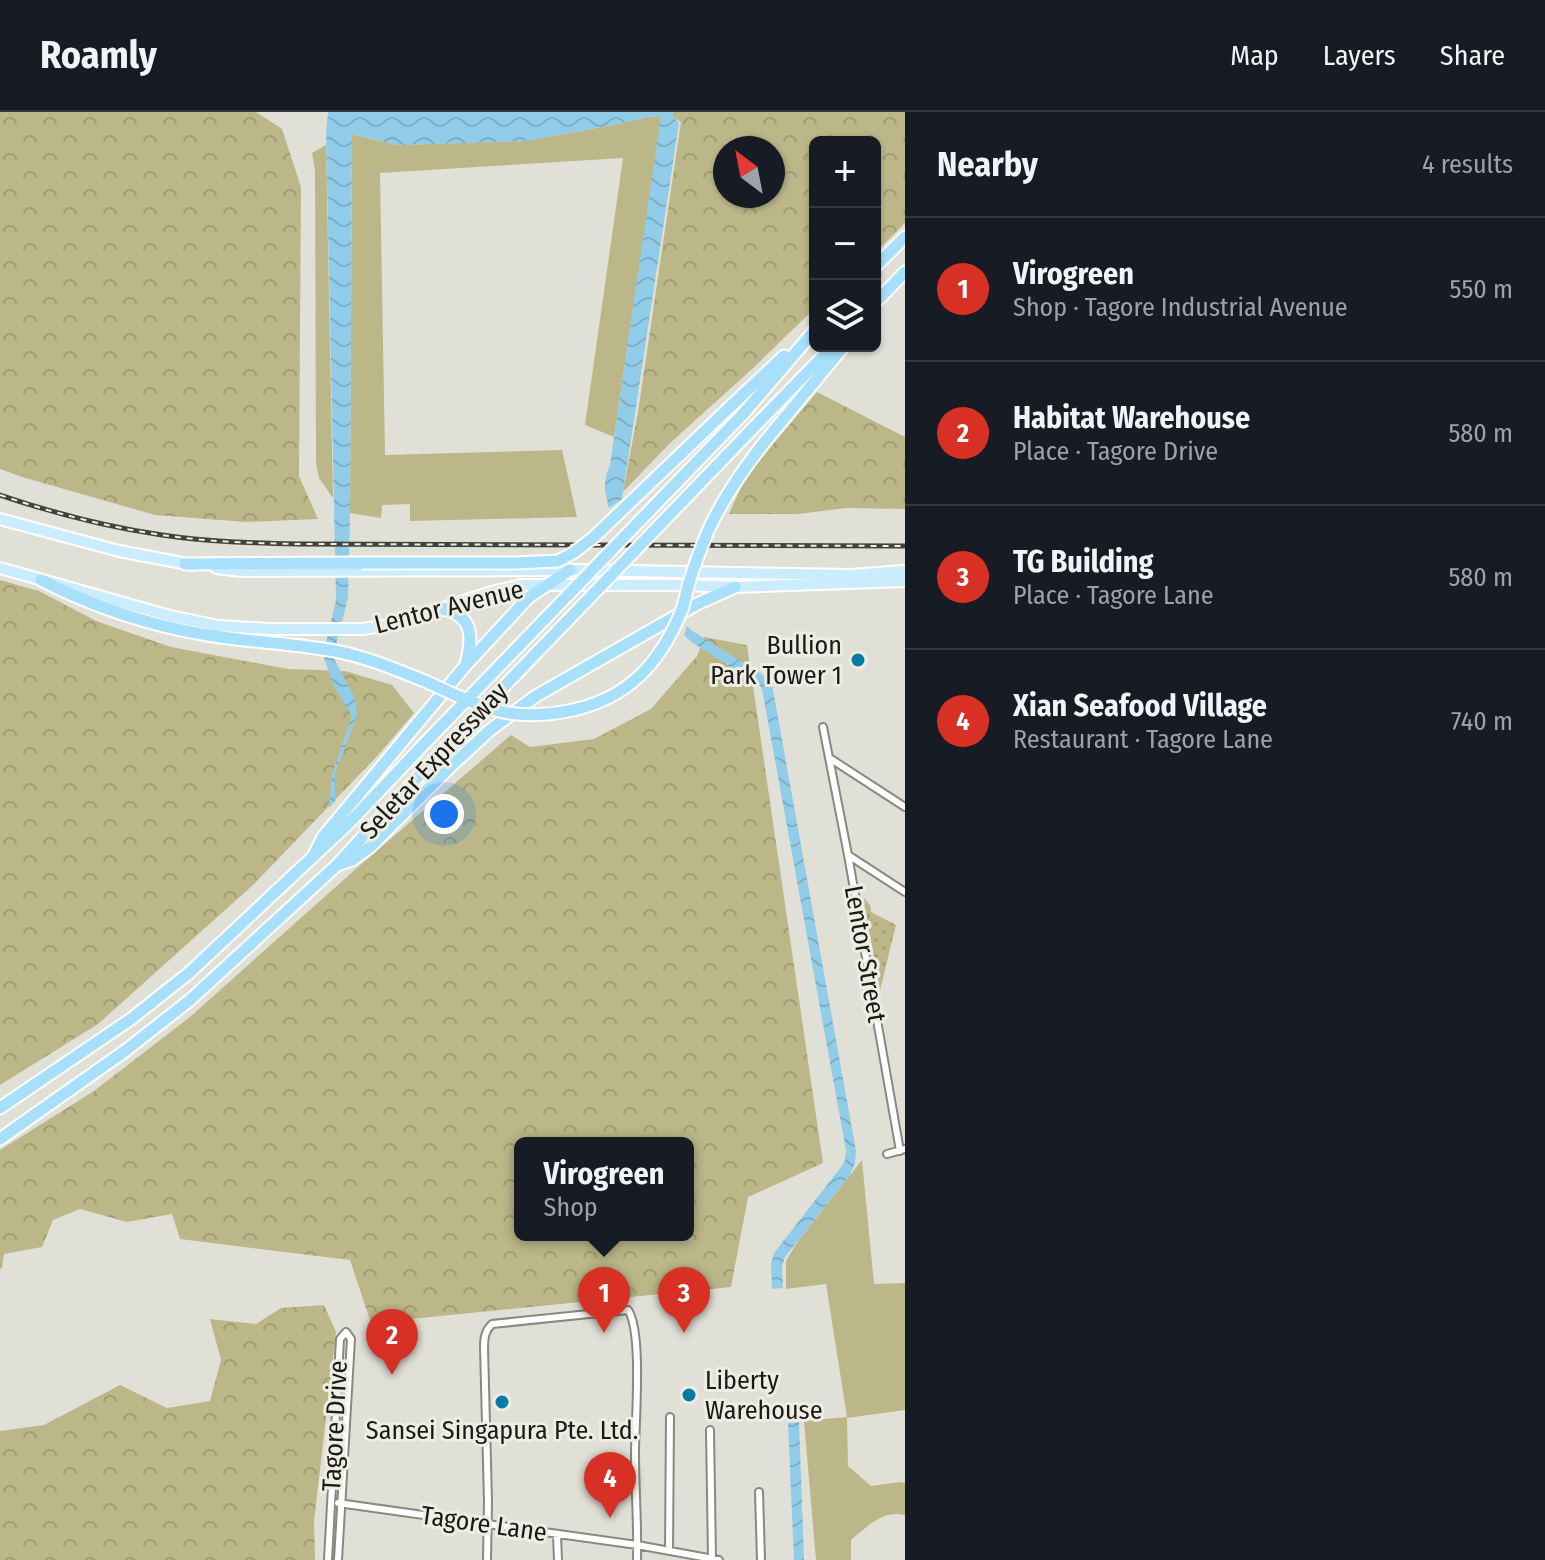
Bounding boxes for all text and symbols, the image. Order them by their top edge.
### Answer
text: Roamly [40,32,157,78]
text: Map [1230,39,1279,72]
text: Layers [1323,39,1396,72]
text: Share [1440,39,1505,72]
north arrow [713,136,785,208]
map controls [809,136,881,352]
button: + [809,136,881,208]
text: Nearby [937,144,1038,185]
text: 4 results [1422,149,1513,180]
button: − [809,208,881,280]
text: Virogreen [1013,256,1134,292]
text: 1 [958,274,969,305]
text: 550 m [1450,274,1513,305]
button: layers [809,280,881,352]
text: Shop · Tagore Industrial Avenue [1013,292,1348,323]
text: Habitat Warehouse [1013,400,1250,436]
text: 2 [957,418,969,449]
text: 580 m [1448,418,1513,449]
text: Place · Tagore Drive [1013,436,1218,467]
text: TG Building [1013,544,1154,580]
text: 3 [957,562,969,593]
text: 580 m [1448,562,1513,593]
street label: Lentor Avenue [371,574,527,640]
text: Place · Tagore Lane [1013,580,1214,611]
place label: Bullion Park Tower 1 [710,630,842,691]
marker: Bullion Park Tower 1 [849,651,867,669]
street label: Seletar Expressway [354,676,515,846]
text: Xian Seafood Village [1013,688,1267,724]
text: 4 [956,706,970,737]
text: 740 m [1451,706,1513,737]
text: Restaurant · Tagore Lane [1013,724,1273,755]
your location [424,794,464,834]
street label: Lentor Street [838,883,892,1025]
popup [514,1137,694,1241]
text: Virogreen [544,1156,664,1192]
text: Shop [544,1192,598,1223]
pin: 1 [578,1267,630,1333]
pin: 3 [658,1267,710,1333]
pin: 2 [366,1309,418,1375]
street label: Tagore Drive [316,1360,354,1492]
place label: Liberty Warehouse [705,1365,823,1426]
marker: Liberty Warehouse [680,1386,698,1404]
marker: Sansei Singapura Pte. Ltd. [493,1393,511,1411]
place label: Sansei Singapura Pte. Ltd. [366,1415,638,1446]
pin: 4 [584,1452,636,1518]
street label: Tagore Lane [419,1500,549,1548]

